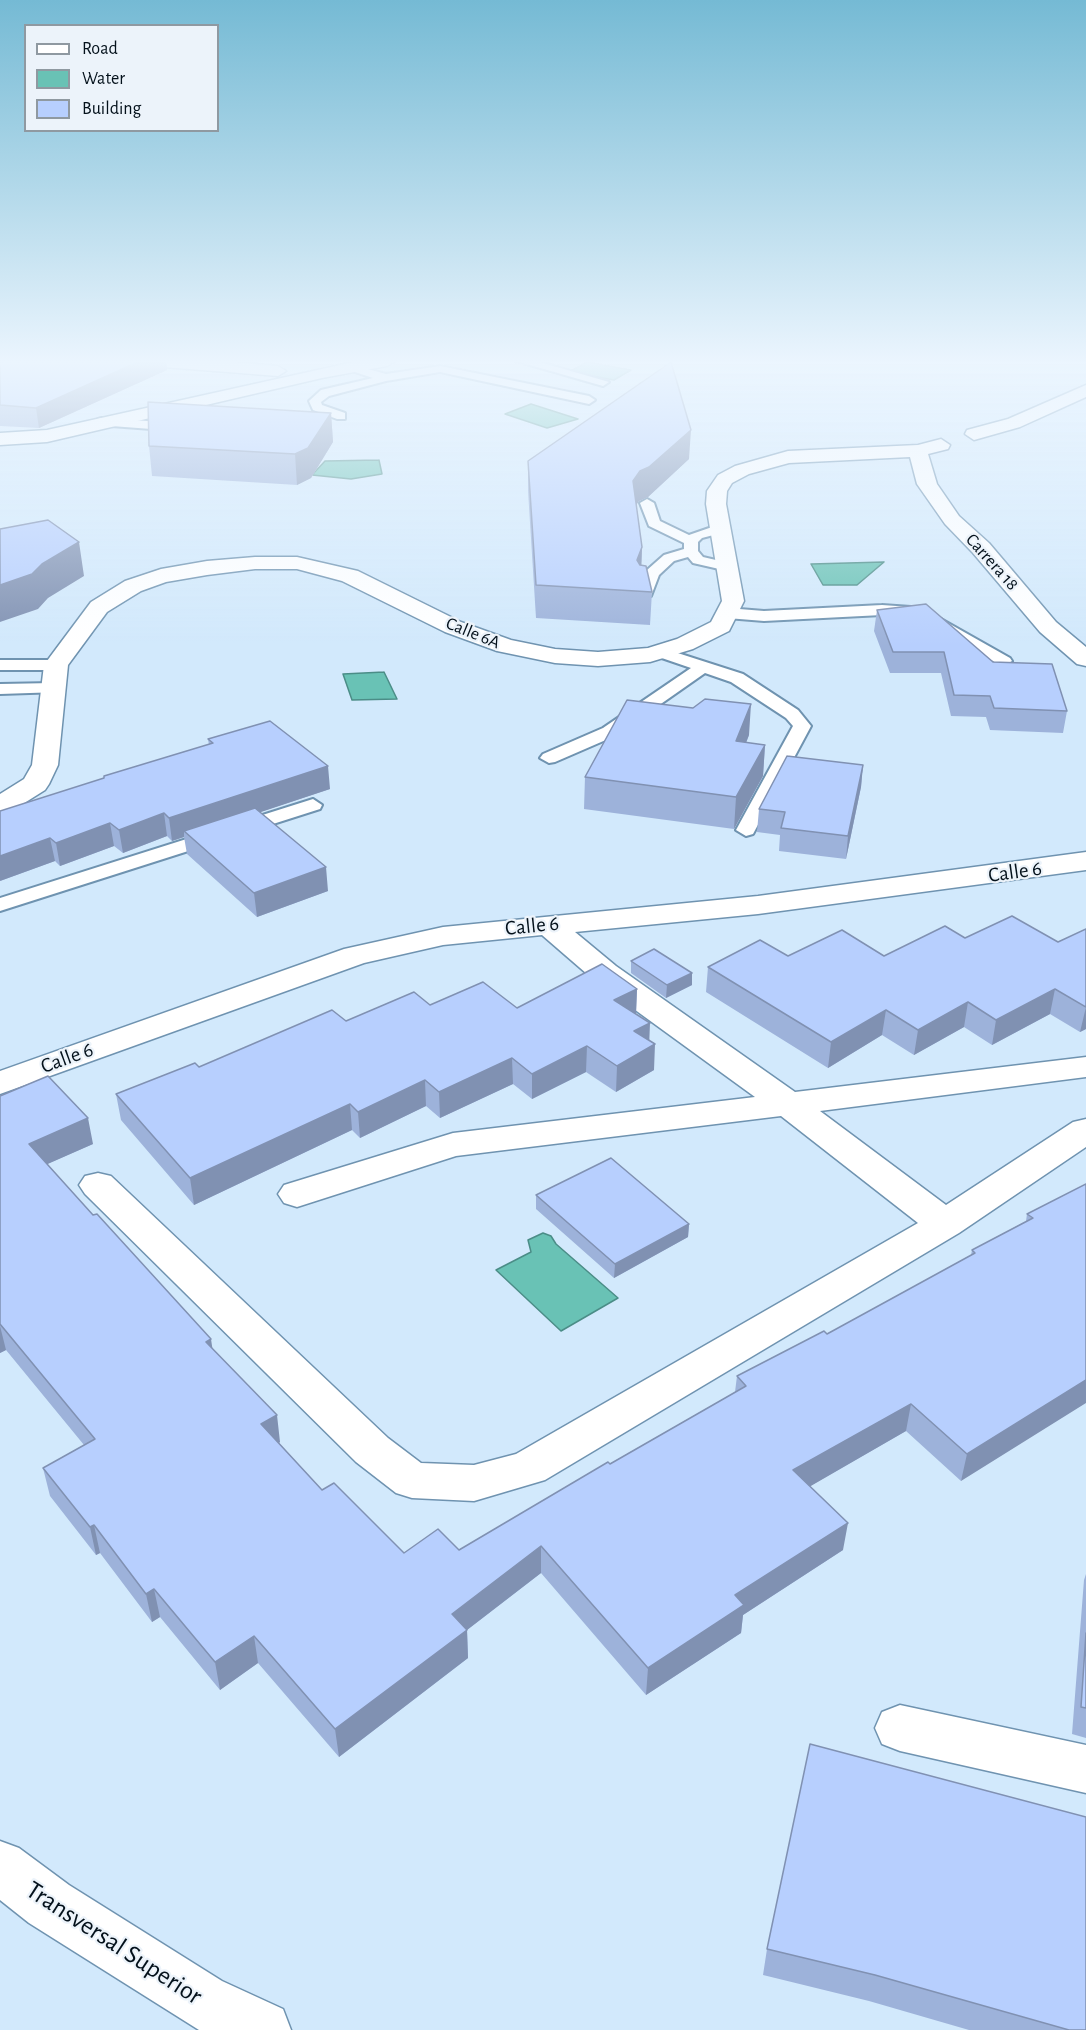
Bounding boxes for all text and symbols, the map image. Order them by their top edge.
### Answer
legend [24,24,219,132]
text: Road [82,40,118,58]
text: Water [82,70,125,88]
text: Building [82,100,141,118]
street label: Carrera 18 [961,529,1023,595]
street label: Calle 6A [443,612,503,654]
street label: Calle 6 [987,856,1043,888]
street label: Calle 6 [504,911,560,941]
street label: Calle 6 [37,1037,97,1079]
street label: Transversal Superior [20,1874,208,2012]

